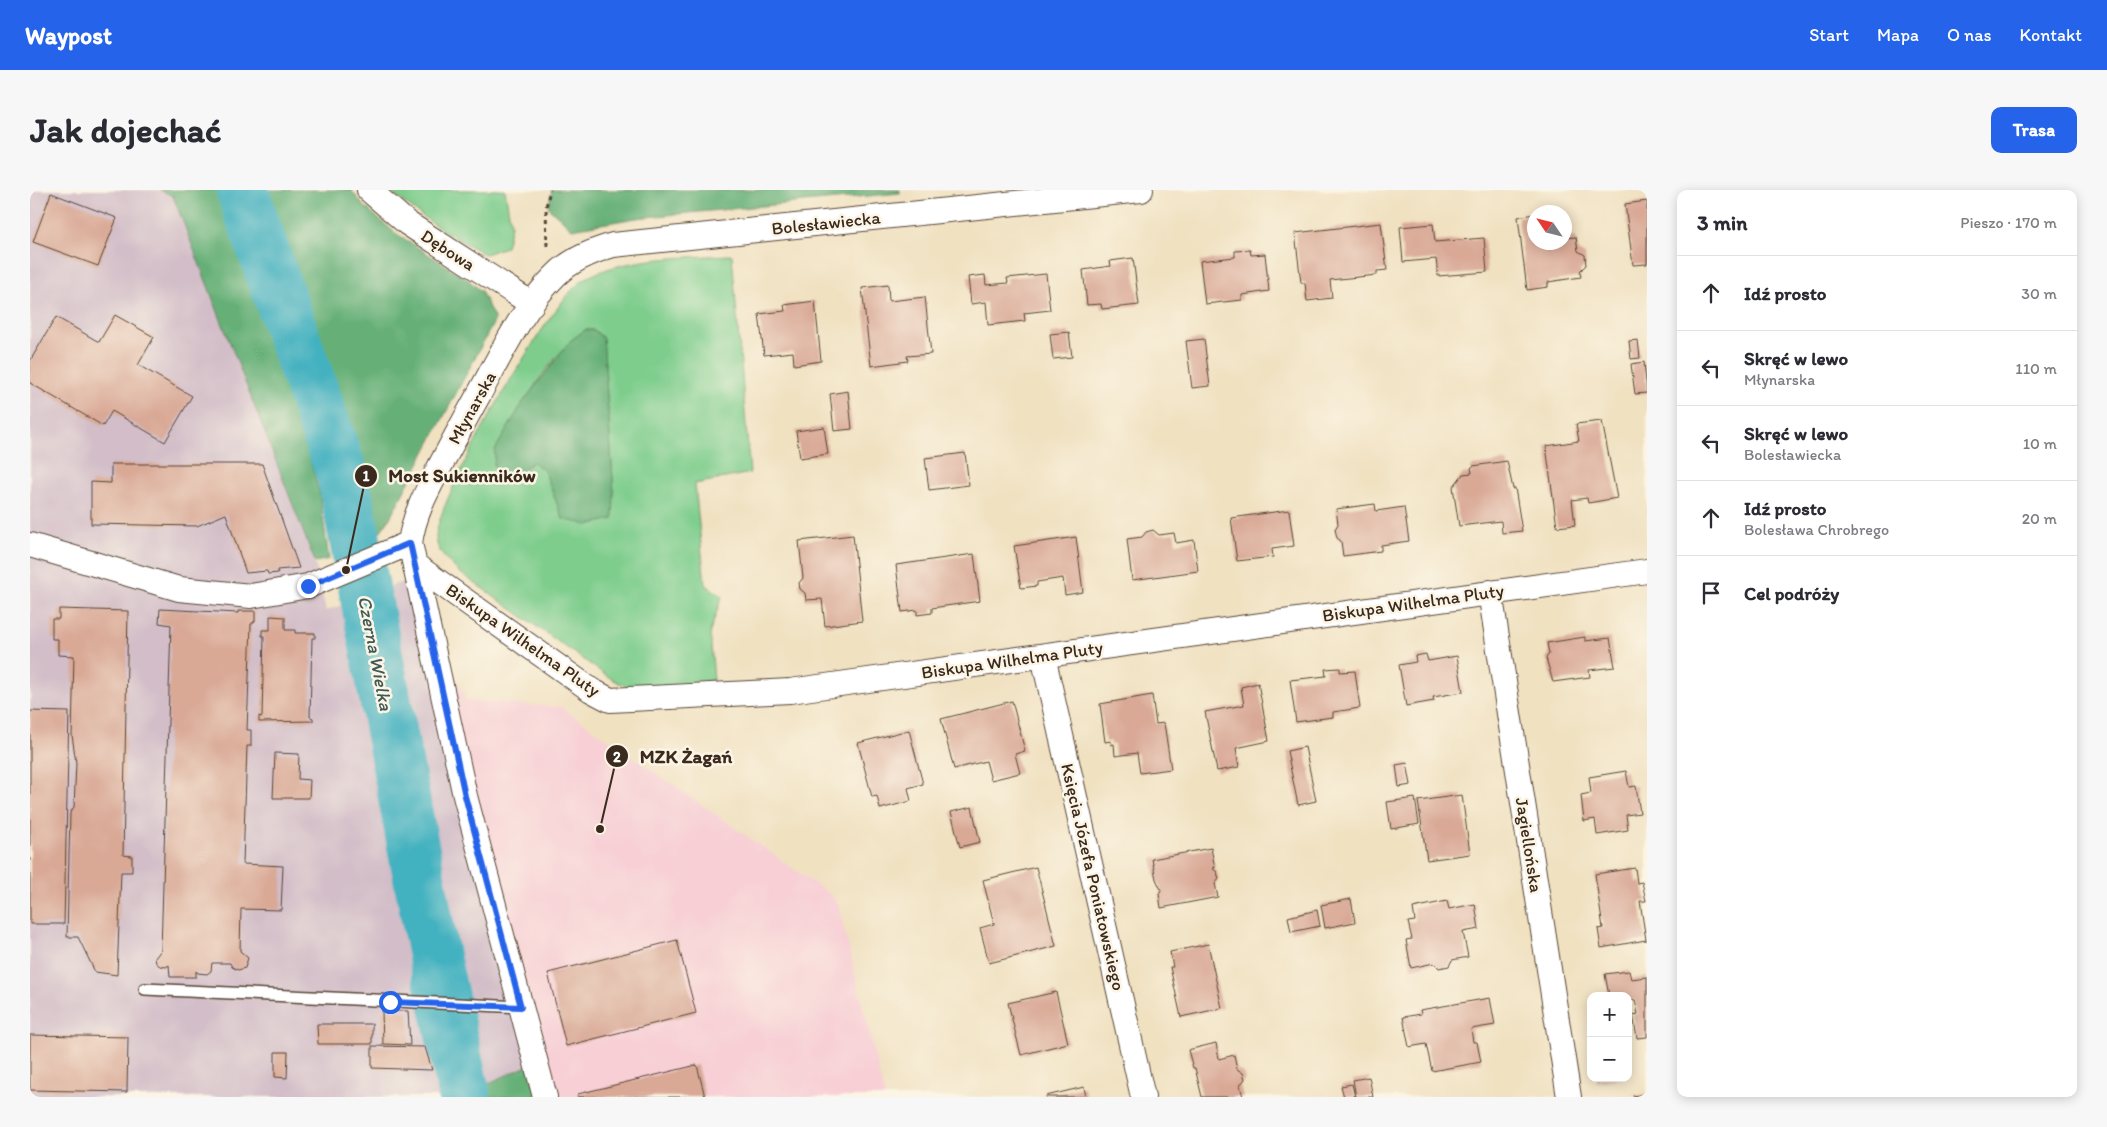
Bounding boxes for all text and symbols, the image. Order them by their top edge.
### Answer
text: Waypost [25,21,112,50]
text: Start [1809,24,1849,46]
text: Mapa [1877,24,1919,46]
text: O nas [1947,24,1992,46]
text: Kontakt [2020,24,2082,46]
button: Trasa [1991,107,2077,153]
text: Jak dojechać [30,109,222,151]
north arrow [1527,205,1572,250]
street label: Bolesławiecka [770,206,882,240]
text: 3 min [1697,210,1747,235]
text: Pieszo · 170 m [1960,213,2057,232]
street label: Dębowa [417,224,479,276]
icon: ahead [1697,279,1725,307]
text: Idź prosto [1744,282,1827,305]
text: 30 m [2021,284,2057,303]
text: Skręć w lewo [1744,347,1848,370]
icon: left [1697,354,1725,382]
text: 110 m [2015,359,2057,378]
street label: Młynarska [443,368,501,448]
text: Młynarska [1744,370,1815,389]
text: Skręć w lewo [1744,422,1848,445]
icon: left [1697,429,1725,457]
text: 10 m [2023,434,2057,453]
text: Bolesławiecka [1744,445,1841,464]
callout: Most Sukienników [353,459,546,493]
text: Most Sukienników [388,464,536,487]
text: 1 [363,467,370,485]
text: Idź prosto [1744,497,1827,520]
icon: ahead [1697,504,1725,532]
text: 20 m [2022,509,2057,528]
text: Bolesława Chrobrego [1744,520,1889,539]
route end [297,575,320,598]
street label: Biskupa Wilhelma Pluty [442,578,605,702]
street label: Biskupa Wilhelma Pluty [1321,579,1506,627]
icon: arrive [1697,579,1725,607]
text: Cel podróży [1744,582,1839,605]
water label: Czerna Wielka [353,594,398,713]
street label: Biskupa Wilhelma Pluty [920,636,1105,684]
callout: MZK Żagań [605,739,742,773]
text: MZK Żagań [640,745,733,768]
text: 2 [613,748,621,766]
street label: Księcia Józefa Poniatowskiego [1056,761,1130,993]
street label: Jagiellońska [1511,796,1547,894]
route start [379,991,402,1014]
map controls [1587,992,1632,1082]
button: + [1587,992,1632,1037]
button: − [1587,1037,1632,1082]

